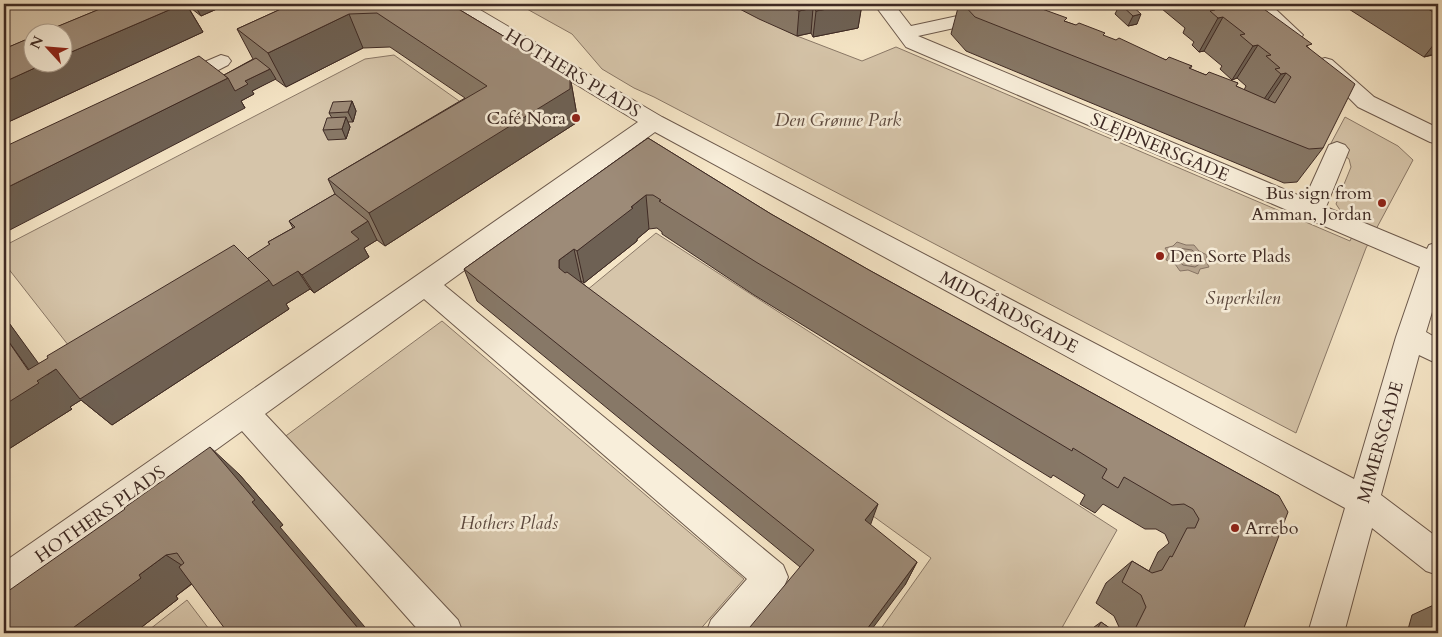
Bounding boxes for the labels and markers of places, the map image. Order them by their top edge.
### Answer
place label: Café Nora [487,106,566,131]
marker: Café Nora [570,112,582,124]
place label: Bus sign from Amman, Jordan [1251,181,1373,227]
marker: Bus sign from Amman, Jordan [1376,197,1388,209]
place label: Den Sorte Plads [1170,244,1290,269]
marker: Den Sorte Plads [1154,250,1166,262]
place label: Arrebo [1245,516,1299,541]
marker: Arrebo [1229,522,1241,534]

